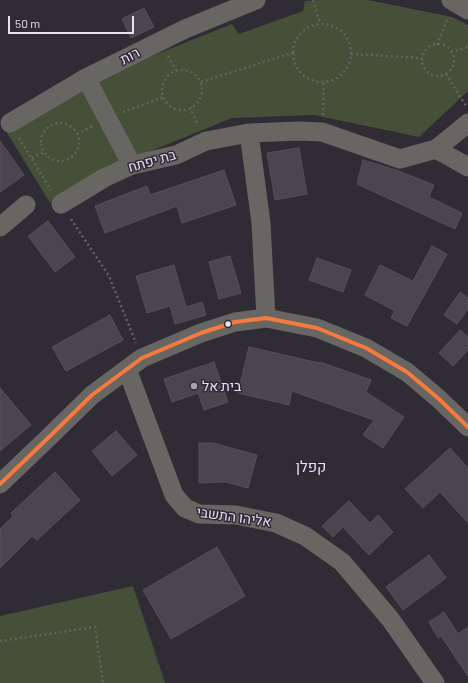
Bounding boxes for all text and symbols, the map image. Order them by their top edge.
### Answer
scale bar [10,8,136,34]
text: 50 m [15,16,40,30]
street label: רות [117,44,143,68]
street label: בת יפתח [126,146,178,176]
unlabelled marker [223,319,233,329]
place label: בית אל [202,378,241,394]
marker: בית אל [189,381,199,391]
district label: קפלן [296,458,326,476]
street label: אליהו התשבי [196,503,272,531]

